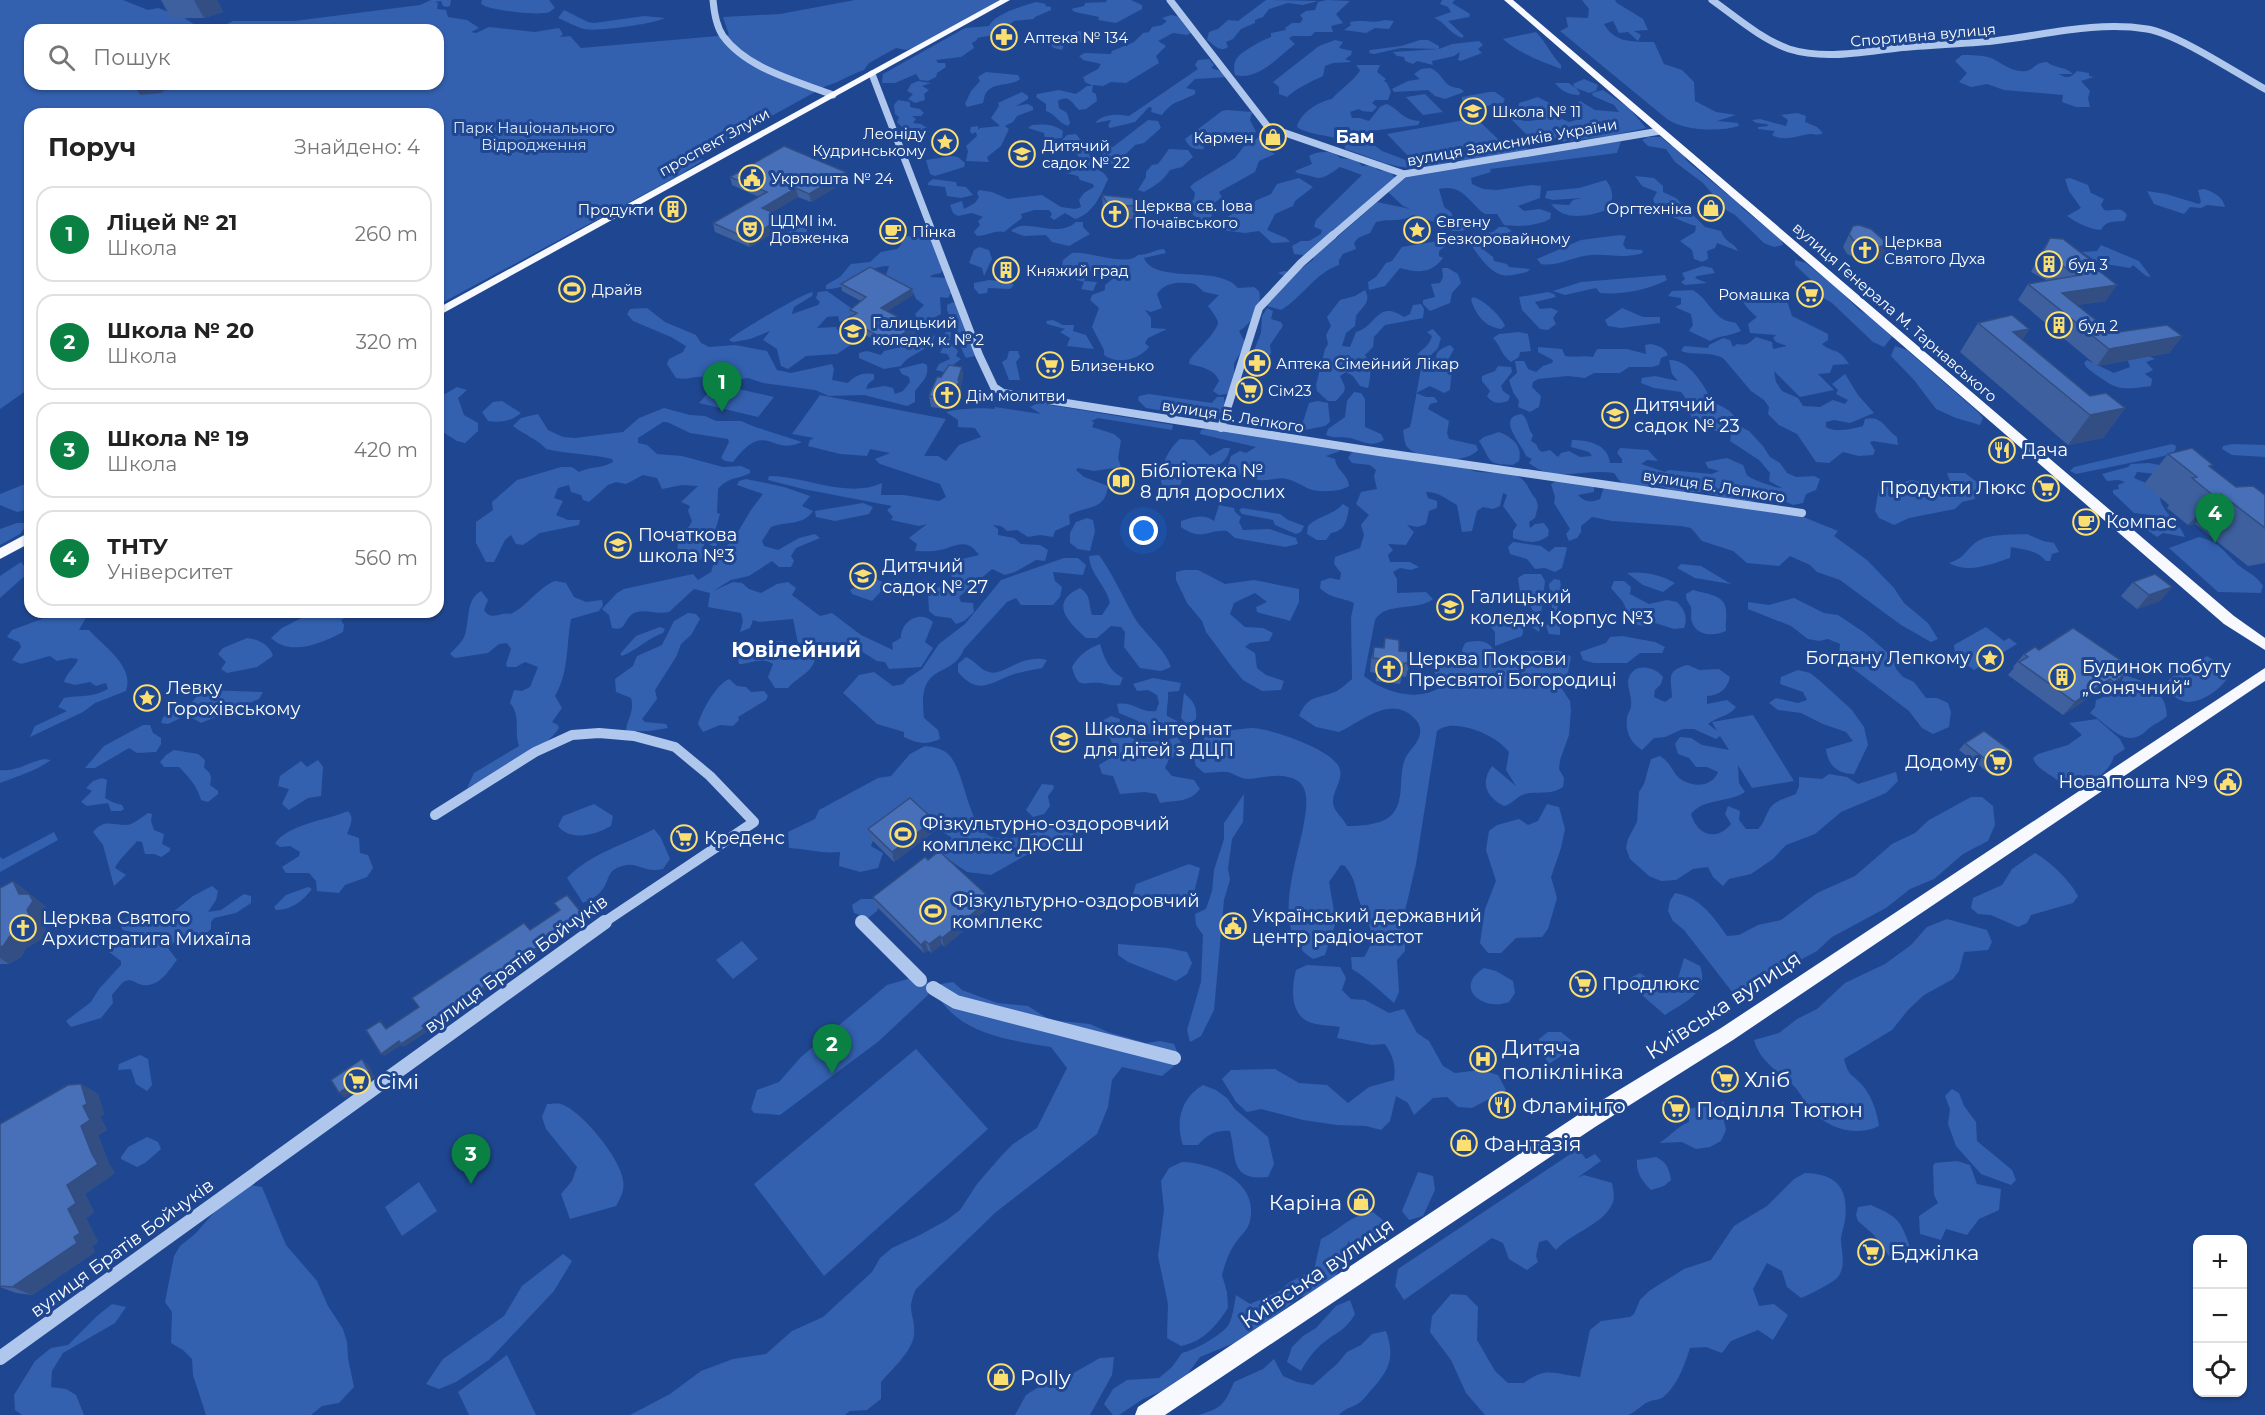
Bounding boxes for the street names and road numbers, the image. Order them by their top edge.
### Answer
street label: Спортивна вулиця [1849,19,1997,51]
street label: проспект Злуки [655,104,773,180]
street label: вулиця Захисників України [1405,114,1619,170]
street label: вулиця Генерала М. Тарнавського [1789,218,2001,406]
street label: вулиця Б. Лепкого [1161,395,1305,437]
street label: вулиця Б. Лепкого [1642,465,1786,507]
street label: вулиця Братів Бойчуків [420,890,612,1038]
street label: Київська вулиця [1641,946,1805,1064]
street label: вулиця Братів Бойчуків [26,1174,218,1322]
street label: Київська вулиця [1236,1212,1398,1334]

